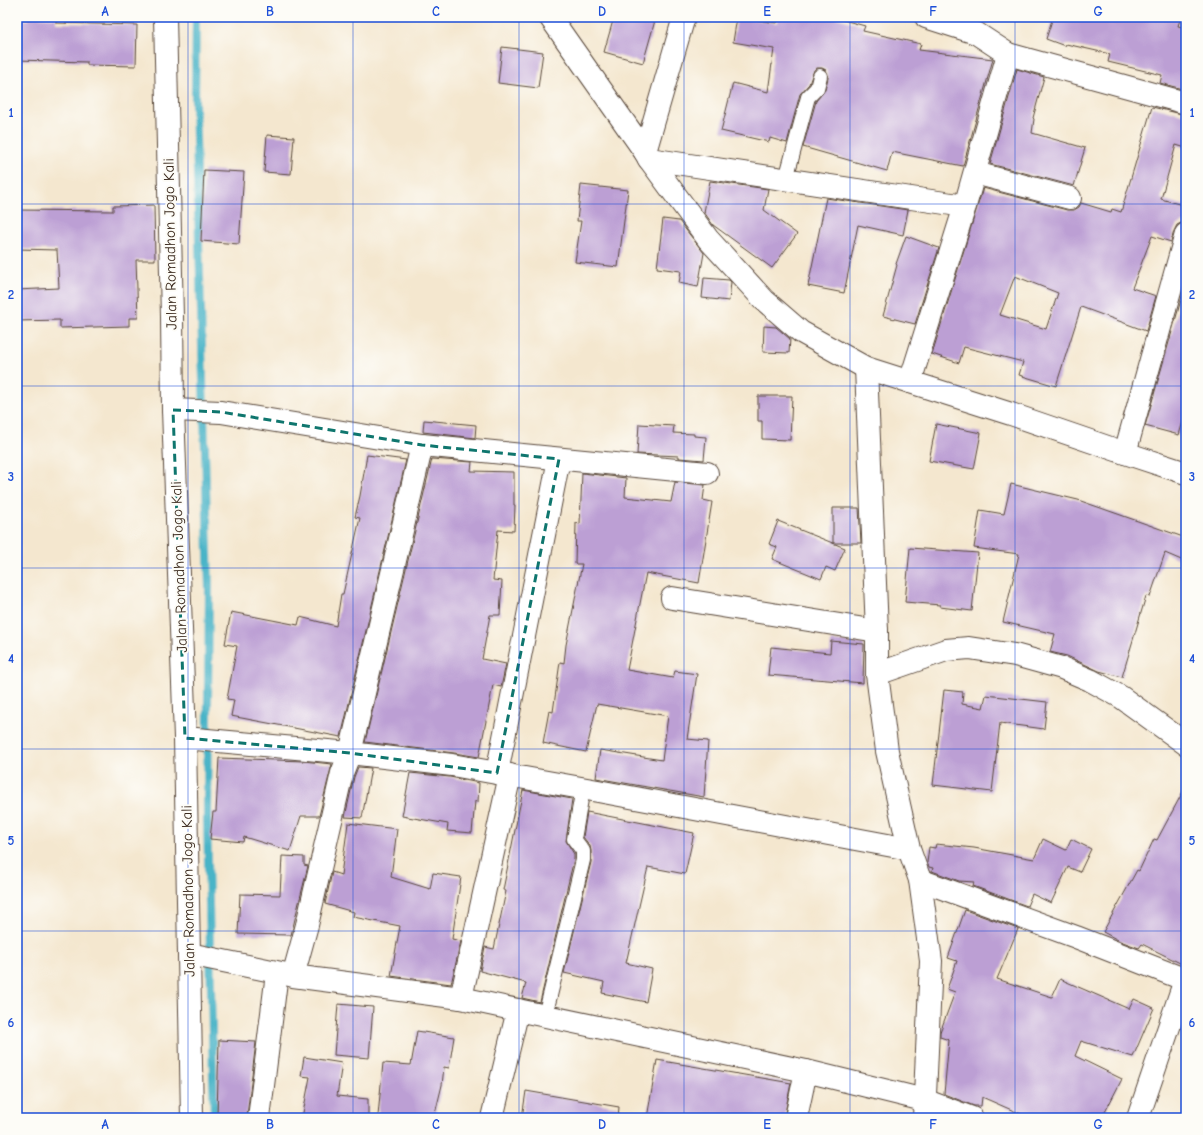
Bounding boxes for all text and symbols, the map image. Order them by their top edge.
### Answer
text: A [101,4,109,19]
text: B [266,4,274,19]
text: C [432,4,440,19]
text: D [598,4,606,19]
text: E [763,4,771,19]
text: F [929,4,937,19]
text: G [1093,4,1103,19]
text: 1 [8,105,14,120]
text: 1 [1189,105,1195,120]
street label: Jalan Romadhon Jogo Kali [160,158,180,330]
text: 2 [8,287,14,302]
text: 2 [1189,287,1195,302]
text: 3 [8,469,14,484]
text: 3 [1189,469,1195,484]
street label: Jalan Romadhon Jogo Kali [167,481,191,653]
text: 4 [8,651,14,666]
text: 4 [1189,651,1195,666]
street label: Jalan Romadhon Jogo Kali [178,805,198,977]
text: 5 [8,833,15,848]
text: 5 [1189,833,1196,848]
text: 6 [8,1015,15,1030]
text: 6 [1189,1015,1196,1030]
text: A [101,1117,109,1132]
text: B [266,1117,274,1132]
text: C [432,1117,440,1132]
text: D [598,1117,606,1132]
text: E [763,1117,771,1132]
text: F [929,1117,937,1132]
text: G [1093,1117,1103,1132]

